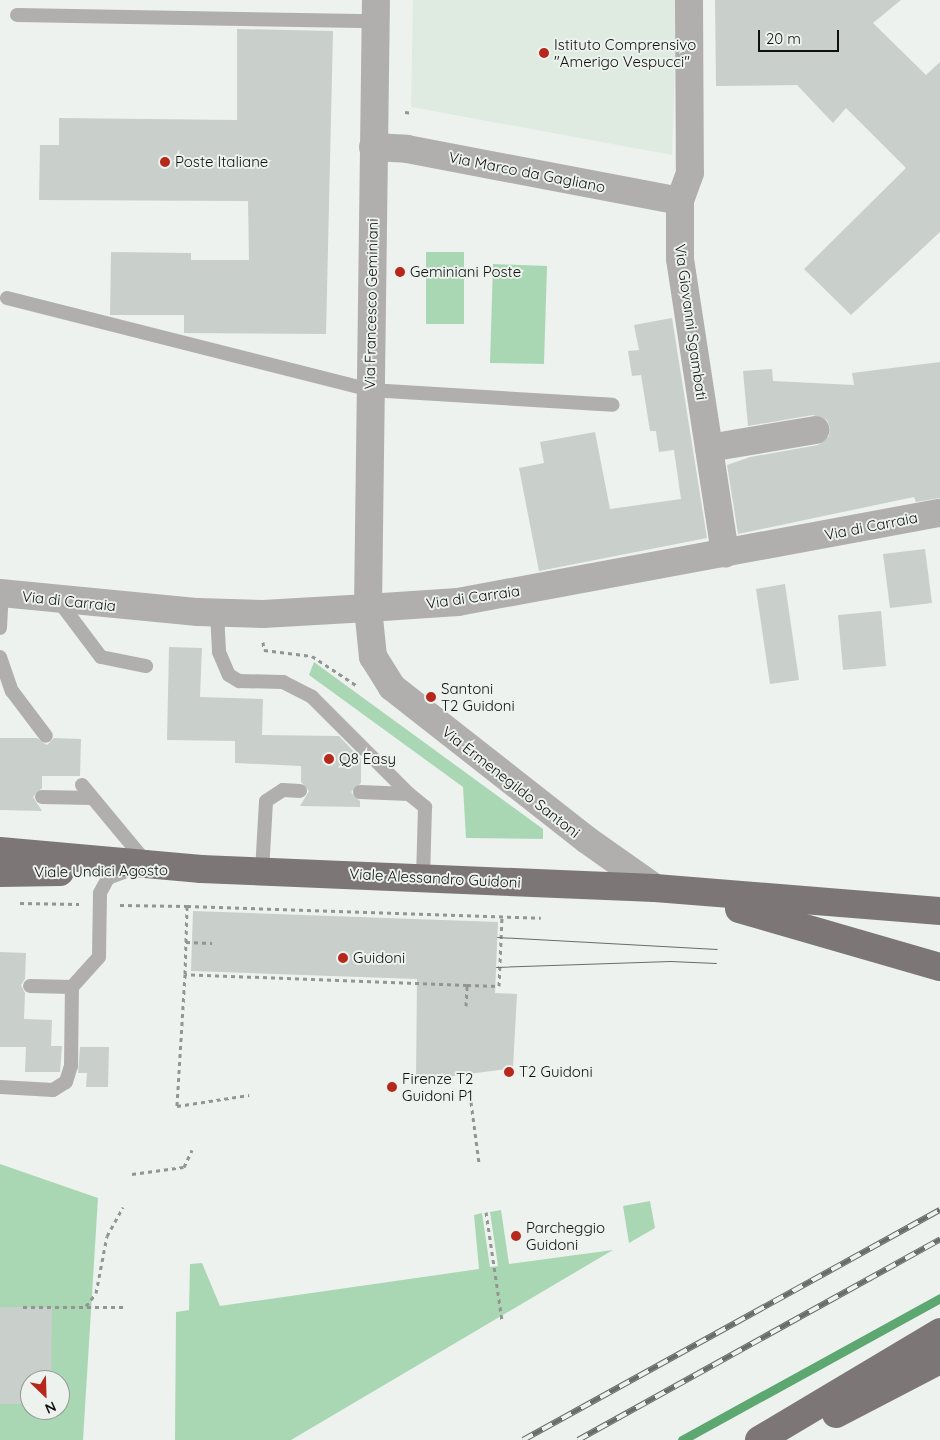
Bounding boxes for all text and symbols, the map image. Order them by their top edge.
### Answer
scale bar [760,20,841,52]
text: 20 m [766,29,801,48]
place label: Istituto Comprensivo "Amerigo Vespucci" [554,35,696,70]
marker: Istituto Comprensivo "Amerigo Vespucci" [538,47,550,59]
street label: Via Marco da Gagliano [447,148,607,196]
place label: Poste Italiane [175,153,268,171]
marker: Poste Italiane [159,156,171,168]
street label: Via Francesco Geminiani [361,218,381,390]
street label: Via Giovanni Sgambati [671,243,711,401]
place label: Geminiani Poste [410,263,521,281]
marker: Geminiani Poste [394,266,406,278]
street label: Via di Carraia [823,508,919,544]
street label: Via di Carraia [425,582,521,612]
street label: Via di Carraia [21,587,117,615]
place label: Santoni T2 Guidoni [441,679,515,714]
marker: Santoni T2 Guidoni [425,691,437,703]
street label: Via Ermenegildo Santoni [438,723,584,841]
place label: Q8 Easy [339,750,396,768]
marker: Q8 Easy [323,753,335,765]
street label: Viale Undici Agosto [34,861,168,881]
street label: Viale Alessandro Guidoni [349,865,521,891]
place label: Guidoni [353,949,405,967]
marker: Guidoni [337,952,349,964]
place label: T2 Guidoni [519,1063,593,1081]
marker: T2 Guidoni [503,1066,515,1078]
place label: Firenze T2 Guidoni P1 [402,1069,473,1104]
marker: Firenze T2 Guidoni P1 [386,1081,398,1093]
place label: Parcheggio Guidoni [526,1218,605,1253]
marker: Parcheggio Guidoni [510,1230,522,1242]
north arrow [20,1370,70,1420]
text: N [42,1397,59,1418]

